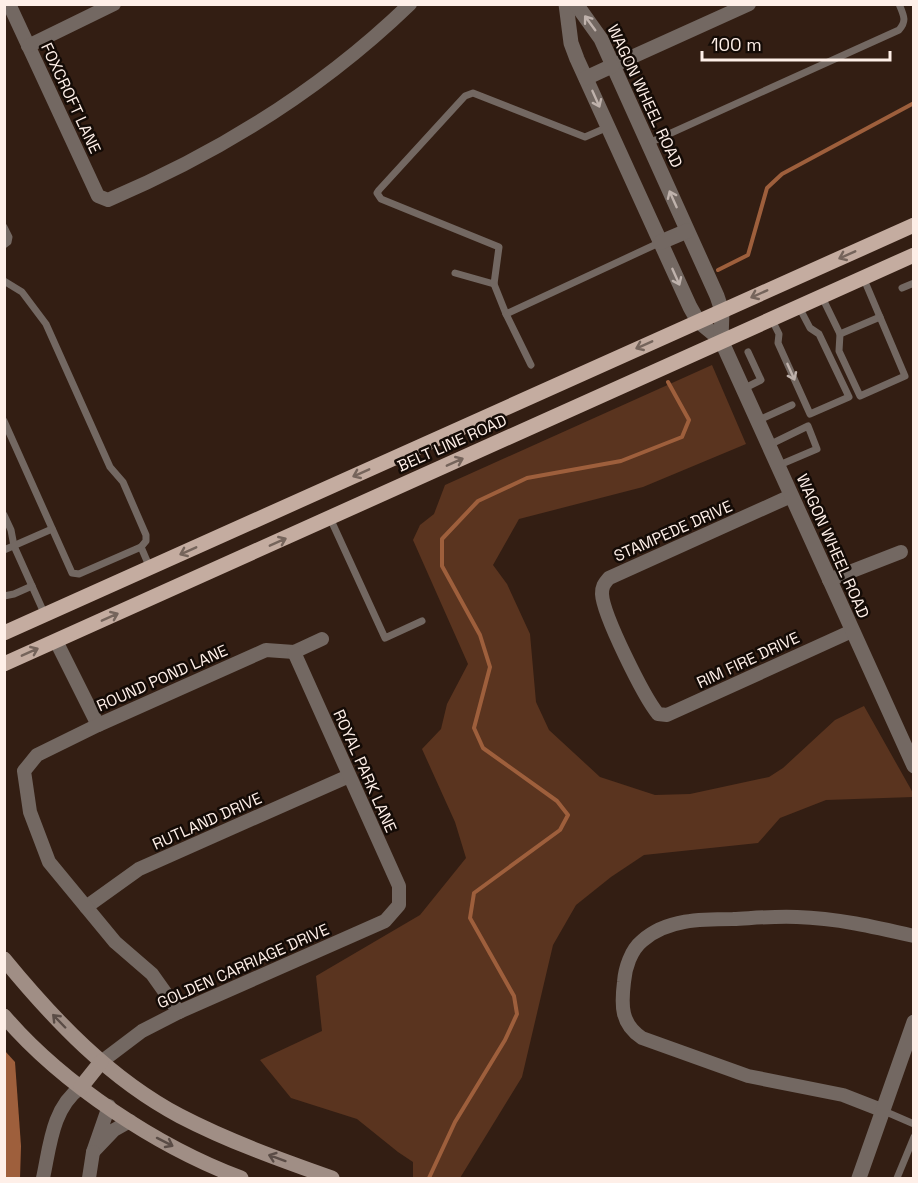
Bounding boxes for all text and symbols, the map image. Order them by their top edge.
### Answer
one-way arrow [584,16,596,32]
street label: WAGON WHEEL ROAD [603,21,687,171]
scale bar [702,24,890,62]
text: 100 m [711,33,762,56]
street label: FOXCROFT LANE [36,39,106,157]
one-way arrow [590,90,602,108]
one-way arrow [667,191,678,209]
one-way arrow [838,249,856,261]
one-way arrow [671,267,683,285]
one-way arrow [751,288,769,300]
one-way arrow [636,340,654,352]
one-way arrow [786,362,797,381]
street label: BELT LINE ROAD [394,409,510,477]
one-way arrow [446,455,464,467]
one-way arrow [352,468,370,480]
street label: WAGON WHEEL ROAD [792,471,874,621]
street label: STAMPEDE DRIVE [611,496,735,566]
one-way arrow [268,535,286,547]
one-way arrow [180,546,198,558]
one-way arrow [100,611,118,622]
street label: RIM FIRE DRIVE [693,627,803,693]
street label: ROUND POND LANE [93,640,231,716]
one-way arrow [21,646,39,658]
street label: ROYAL PARK LANE [328,706,402,836]
street label: RUTLAND DRIVE [149,787,265,855]
street label: GOLDEN CARRIAGE DRIVE [154,919,332,1013]
one-way arrow [52,1014,66,1029]
one-way arrow [156,1137,174,1148]
one-way arrow [268,1152,287,1163]

